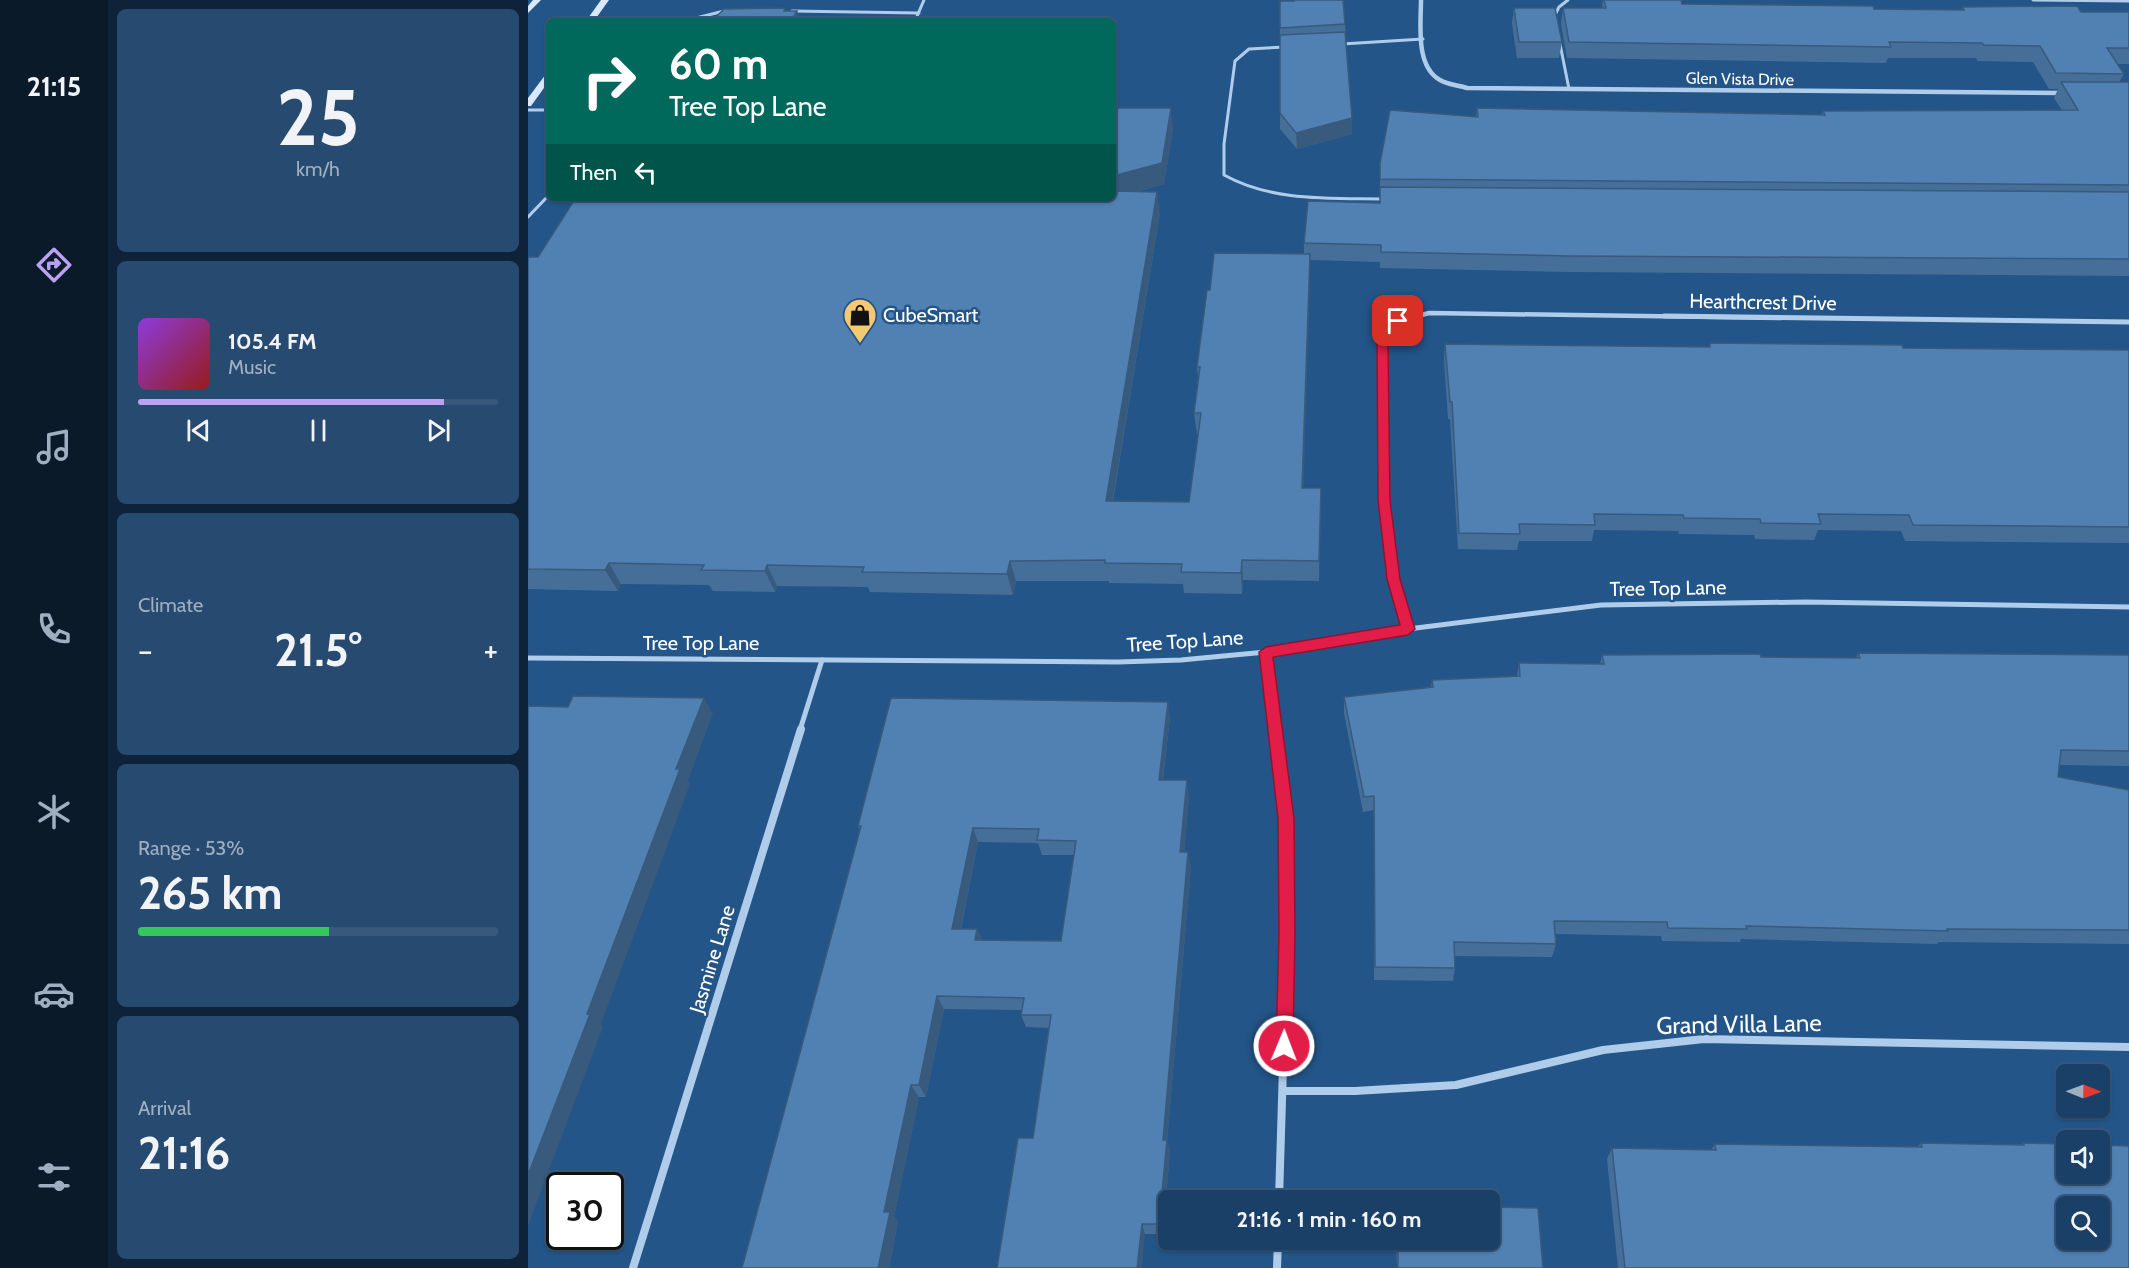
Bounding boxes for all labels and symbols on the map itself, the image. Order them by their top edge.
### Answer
street label: Glen Vista Drive [1686,69,1794,89]
street label: Hearthcrest Drive [1689,289,1837,315]
pin [1372,295,1423,346]
shop icon: CubeSmart [842,297,878,344]
place label: CubeSmart [883,303,979,327]
street label: Tree Top Lane [1609,575,1727,601]
street label: Tree Top Lane [1126,625,1244,657]
street label: Tree Top Lane [643,631,759,655]
street label: Jasmine Lane [684,902,740,1017]
street label: Grand Villa Lane [1656,1008,1822,1040]
position arrow [1252,1014,1316,1078]
north arrow [2056,1064,2110,1118]
speed limit sign: 30 [546,1172,624,1250]

